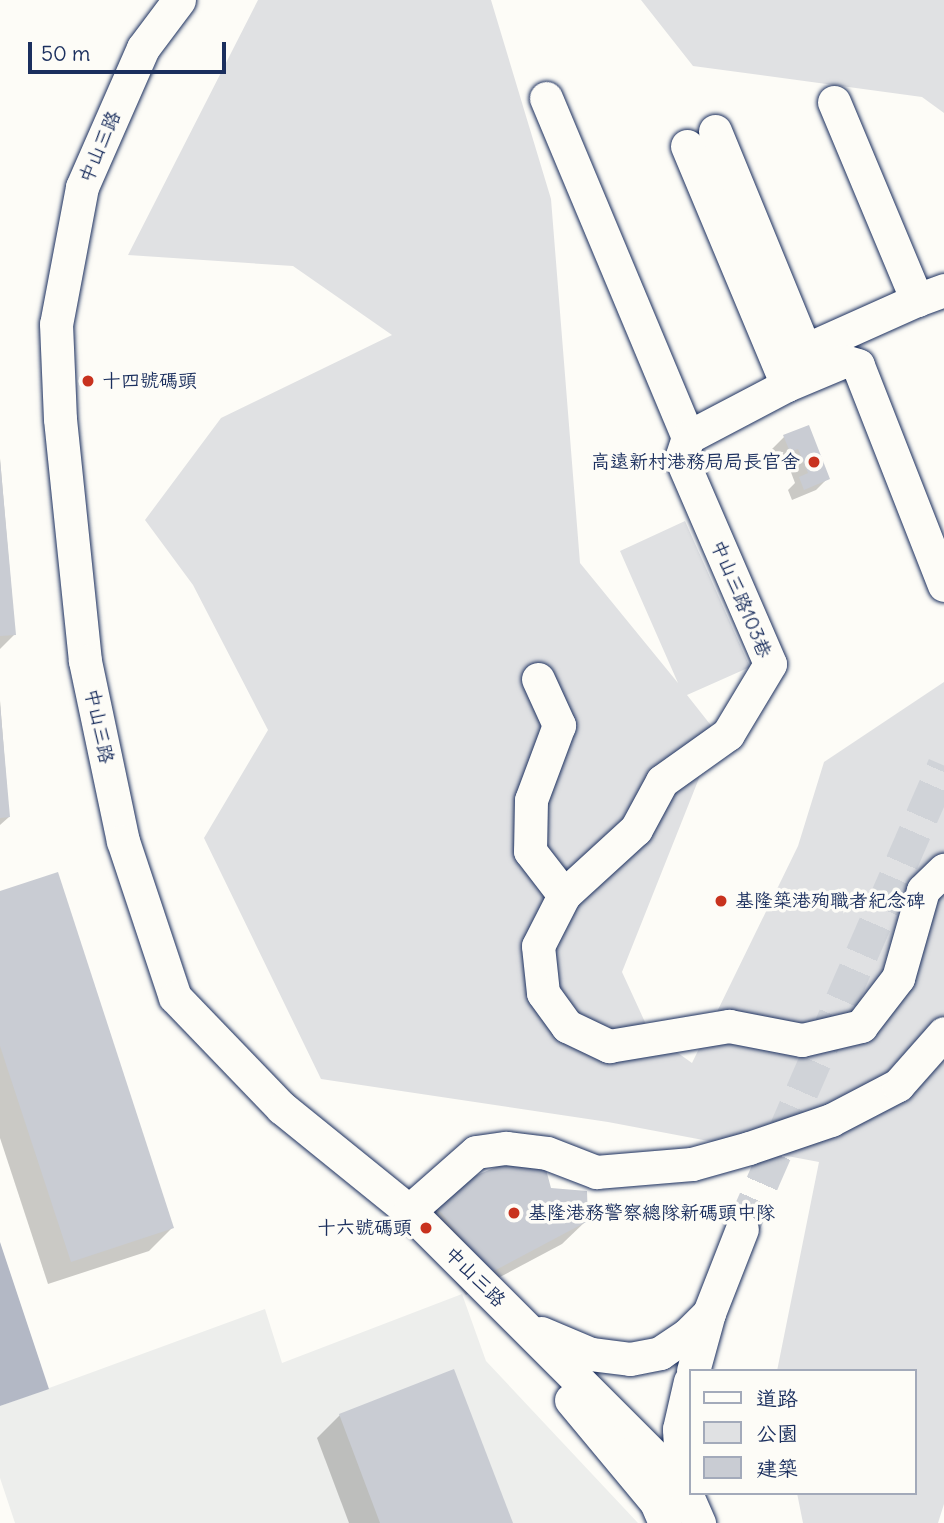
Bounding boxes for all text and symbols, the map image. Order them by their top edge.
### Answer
scale bar [32,28,229,72]
text: 50 m [41,40,90,67]
street label: 中山三路 [75,108,125,186]
place label: 十四號碼頭 [102,370,197,392]
marker: 十四號碼頭 [80,373,96,389]
place label: 高遠新村港務局局長官舍 [591,451,800,473]
marker: 高遠新村港務局局長官舍 [806,454,822,470]
street label: 中山三路103巷 [706,537,776,661]
street label: 中山三路 [80,686,118,766]
place label: 基隆築港殉職者紀念碑 [735,890,925,912]
marker: 基隆築港殉職者紀念碑 [713,893,729,909]
place label: 基隆港務警察總隊新碼頭中隊 [528,1202,775,1224]
marker: 基隆港務警察總隊新碼頭中隊 [506,1205,522,1221]
place label: 十六號碼頭 [317,1217,412,1239]
marker: 十六號碼頭 [418,1220,434,1236]
street label: 中山三路 [440,1242,510,1312]
legend [688,1369,916,1495]
text: 道路 [756,1385,798,1412]
text: 公園 [756,1420,798,1447]
text: 建築 [756,1455,798,1482]

